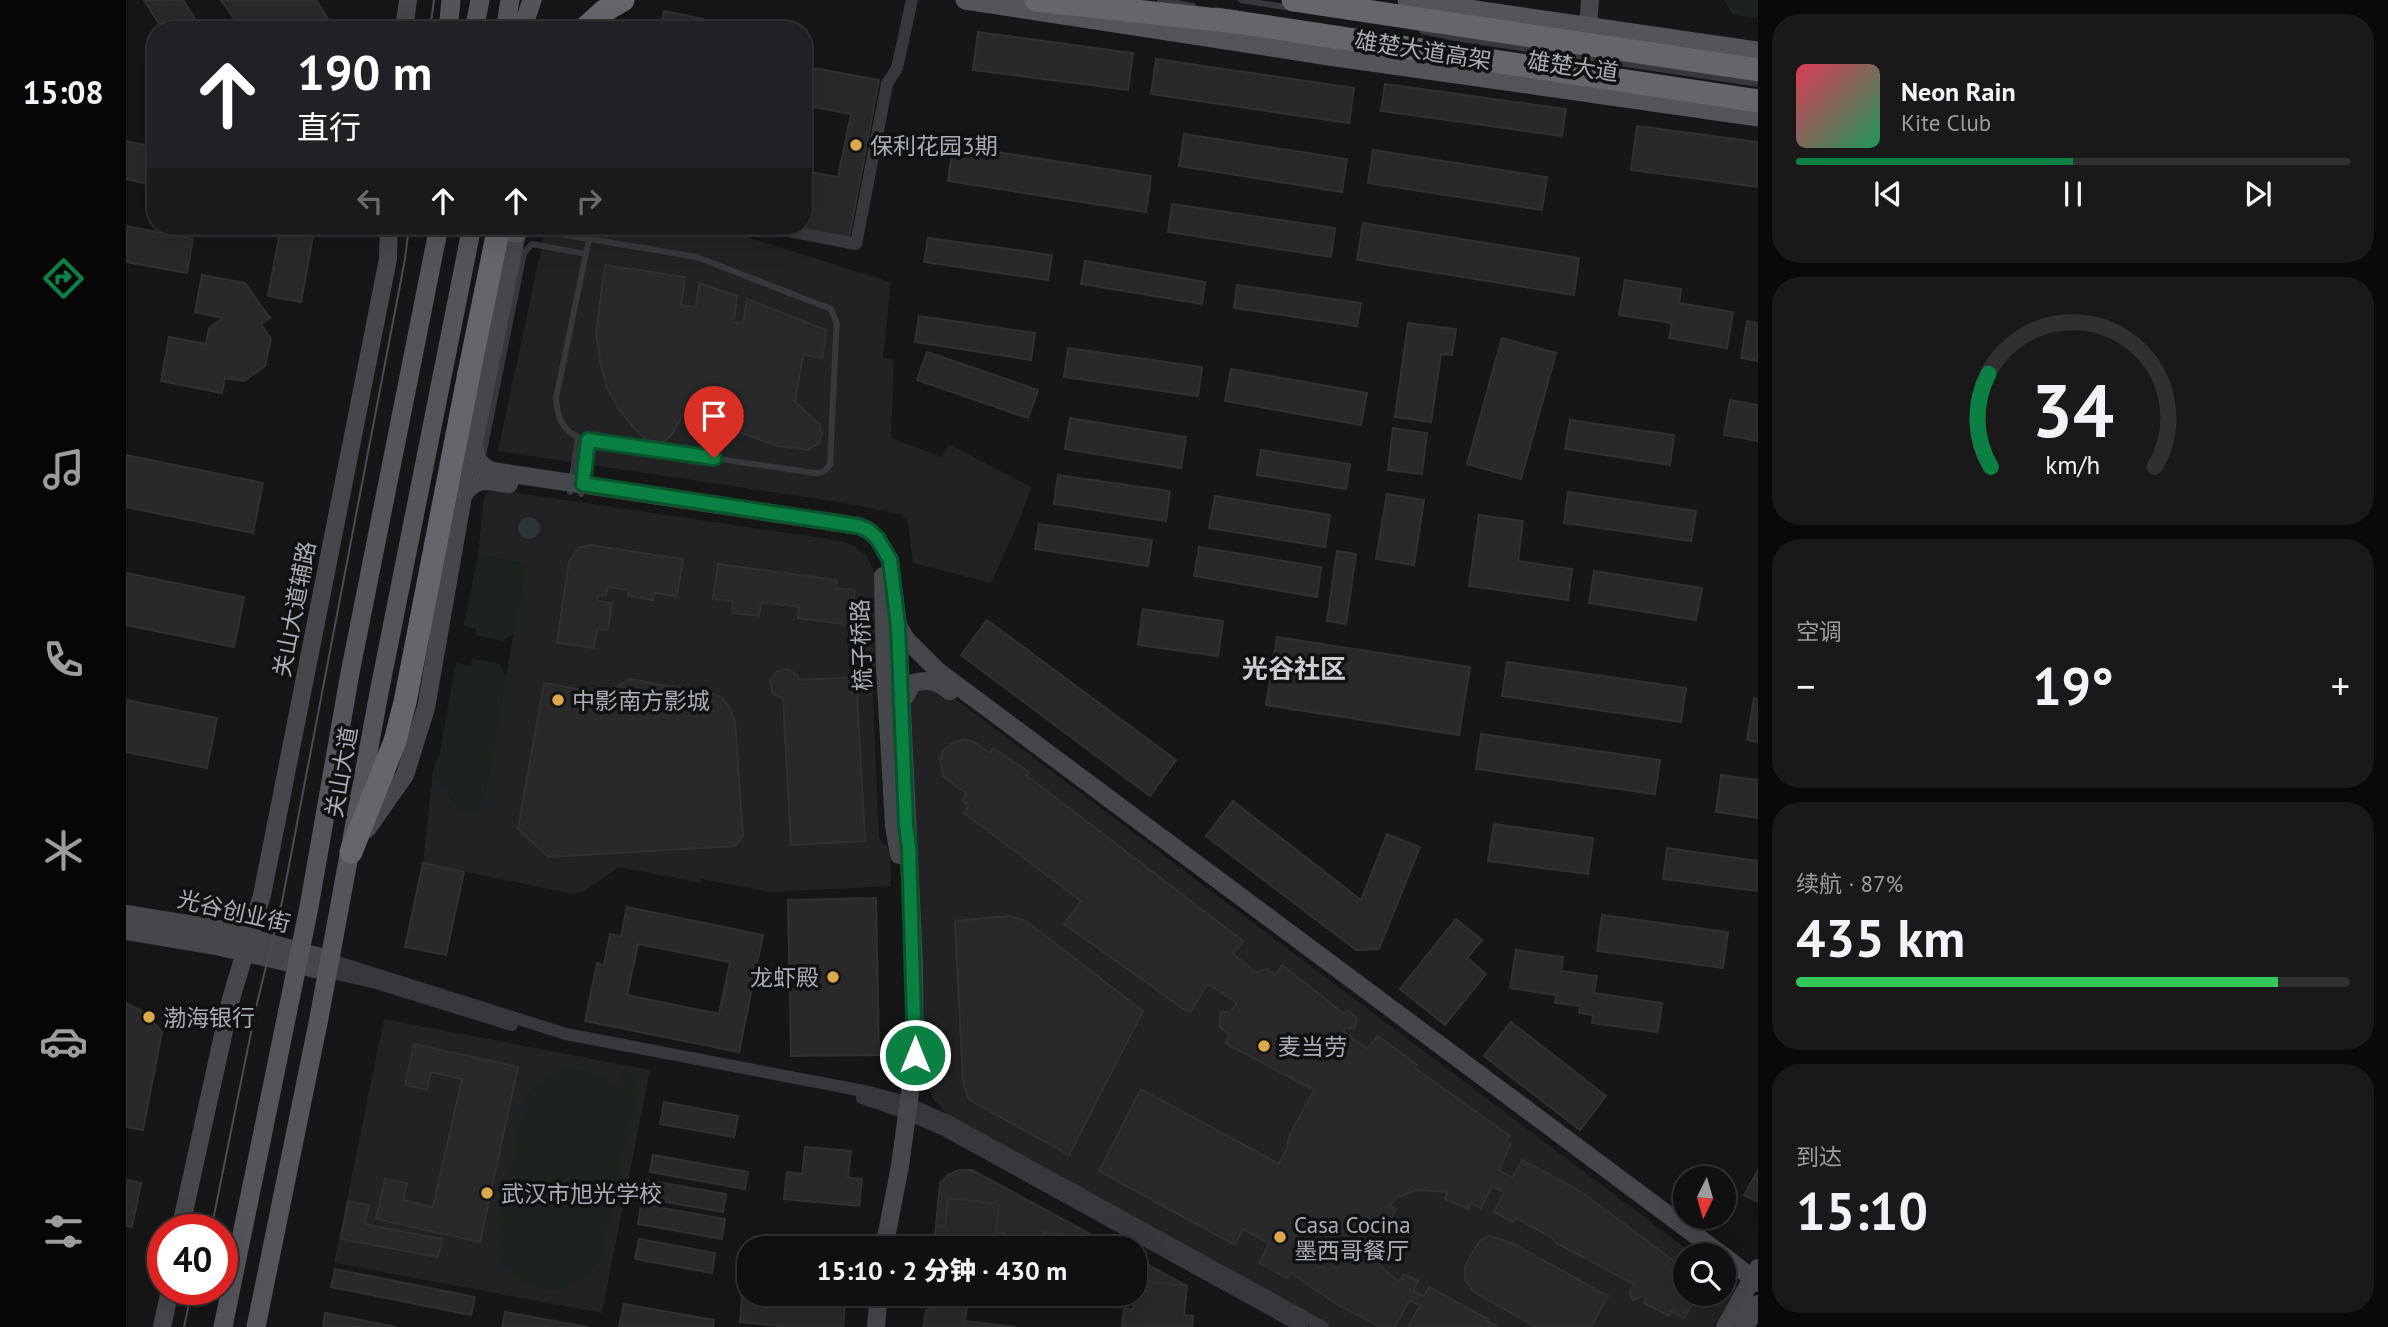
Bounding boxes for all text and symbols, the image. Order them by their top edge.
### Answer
street label: 雄楚大道高架 [1353,25,1493,75]
text: 190 m [297,40,432,104]
street label: 雄楚大道 [1525,45,1621,87]
icon: ahead [182,49,273,140]
text: 15:08 [22,71,104,113]
text: Neon Rain [1901,75,2016,108]
text: 直行 [297,106,361,148]
text: Kite Club [1901,108,1991,137]
place label: 保利花园3期 [870,131,998,160]
marker: 保利花园3期 [848,137,864,153]
icon: previous [1869,175,1907,213]
icon: pause [2054,175,2092,213]
icon: next [2239,175,2277,213]
icon: left [351,182,389,220]
icon: ahead [424,182,462,220]
icon: ahead [497,182,535,220]
icon: right [570,182,608,220]
icon: directions [39,254,88,303]
text: 34 [2032,363,2114,457]
pin [684,386,744,458]
icon: arrive [695,397,733,435]
icon: music [39,445,88,494]
text: km/h [2046,449,2100,481]
street label: 关山大道辅路 [267,539,321,679]
street label: 梳子桥路 [845,599,877,691]
text: 空调 [1796,617,1842,646]
icon: phone [39,635,88,684]
district label: 光谷社区 [1242,652,1346,685]
text: 19° [2032,652,2114,719]
text: − [1796,661,1815,710]
text: + [2331,661,2350,710]
place label: 中影南方影城 [572,686,710,715]
marker: 中影南方影城 [550,692,566,708]
street label: 关山大道 [319,724,363,820]
icon: climate [39,826,88,875]
text: 续航 · 87% [1796,869,1903,898]
street label: 光谷创业街 [175,884,293,938]
text: 435 km [1796,904,1965,971]
place label: 龙虾殿 [750,963,819,992]
marker: 龙虾殿 [825,969,841,985]
place label: 渤海银行 [163,1003,255,1032]
marker: 渤海银行 [141,1009,157,1025]
icon: car [39,1017,88,1066]
position arrow [878,1018,952,1092]
place label: 麦当劳 [1278,1032,1347,1061]
marker: 麦当劳 [1256,1038,1272,1054]
text: 到达 [1796,1142,1842,1171]
north arrow [1673,1166,1736,1228]
map controls [1673,1166,1736,1306]
text: 15:10 [1796,1177,1928,1244]
place label: 武汉市旭光学校 [501,1179,662,1208]
marker: 武汉市旭光学校 [479,1185,495,1201]
icon: filters [39,1207,88,1256]
place label: Casa Cocina 墨西哥餐厅 [1294,1210,1411,1265]
speed limit sign: 40 [147,1214,238,1305]
marker: Casa Cocina 墨西哥餐厅 [1272,1229,1288,1245]
button: search [1673,1243,1736,1306]
text: 15:10 · 2 分钟 · 430 m [817,1254,1067,1287]

